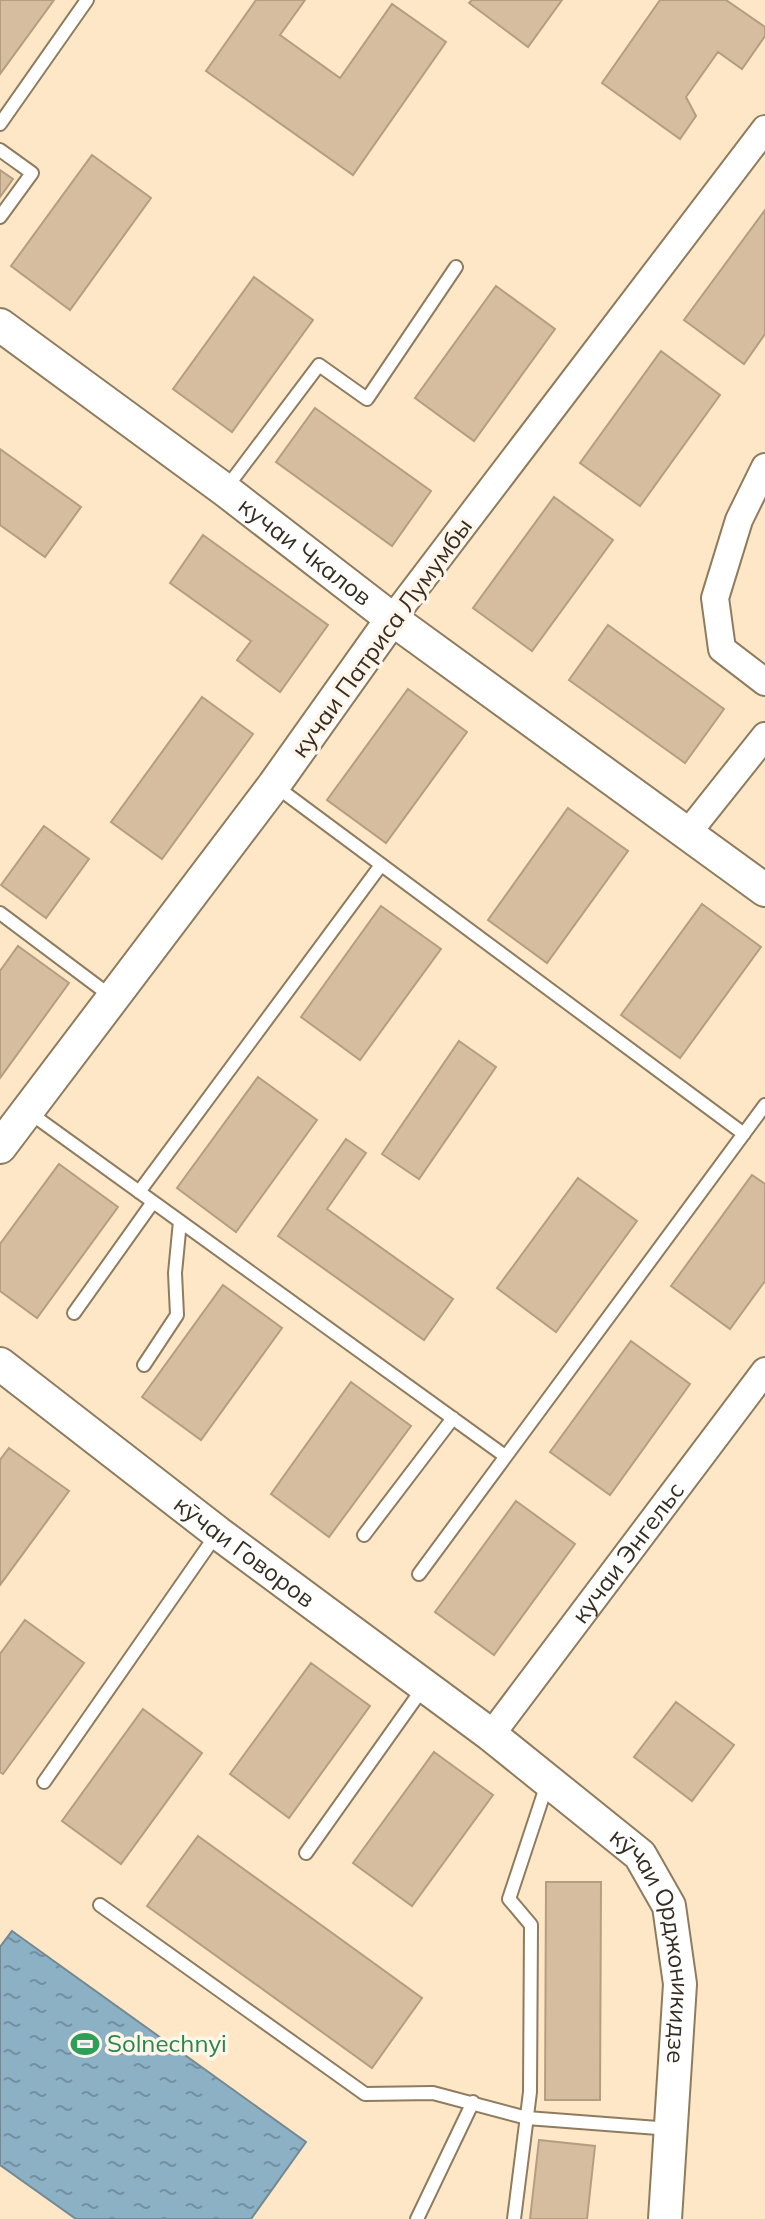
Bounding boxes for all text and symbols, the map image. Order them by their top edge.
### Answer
street label: кучаи Чкалов [233,490,378,612]
street label: кучаи Патриса Лумумбы [284,512,478,763]
street label: кучаи Энгельс [565,1476,690,1629]
street label: кӯчаи Говоров [168,1488,321,1613]
street label: кӯчаи Орджоникидзе [604,1821,696,2064]
place label: Solnechnyi [107,2028,227,2058]
sports icon: Solnechnyi [70,2029,100,2059]

